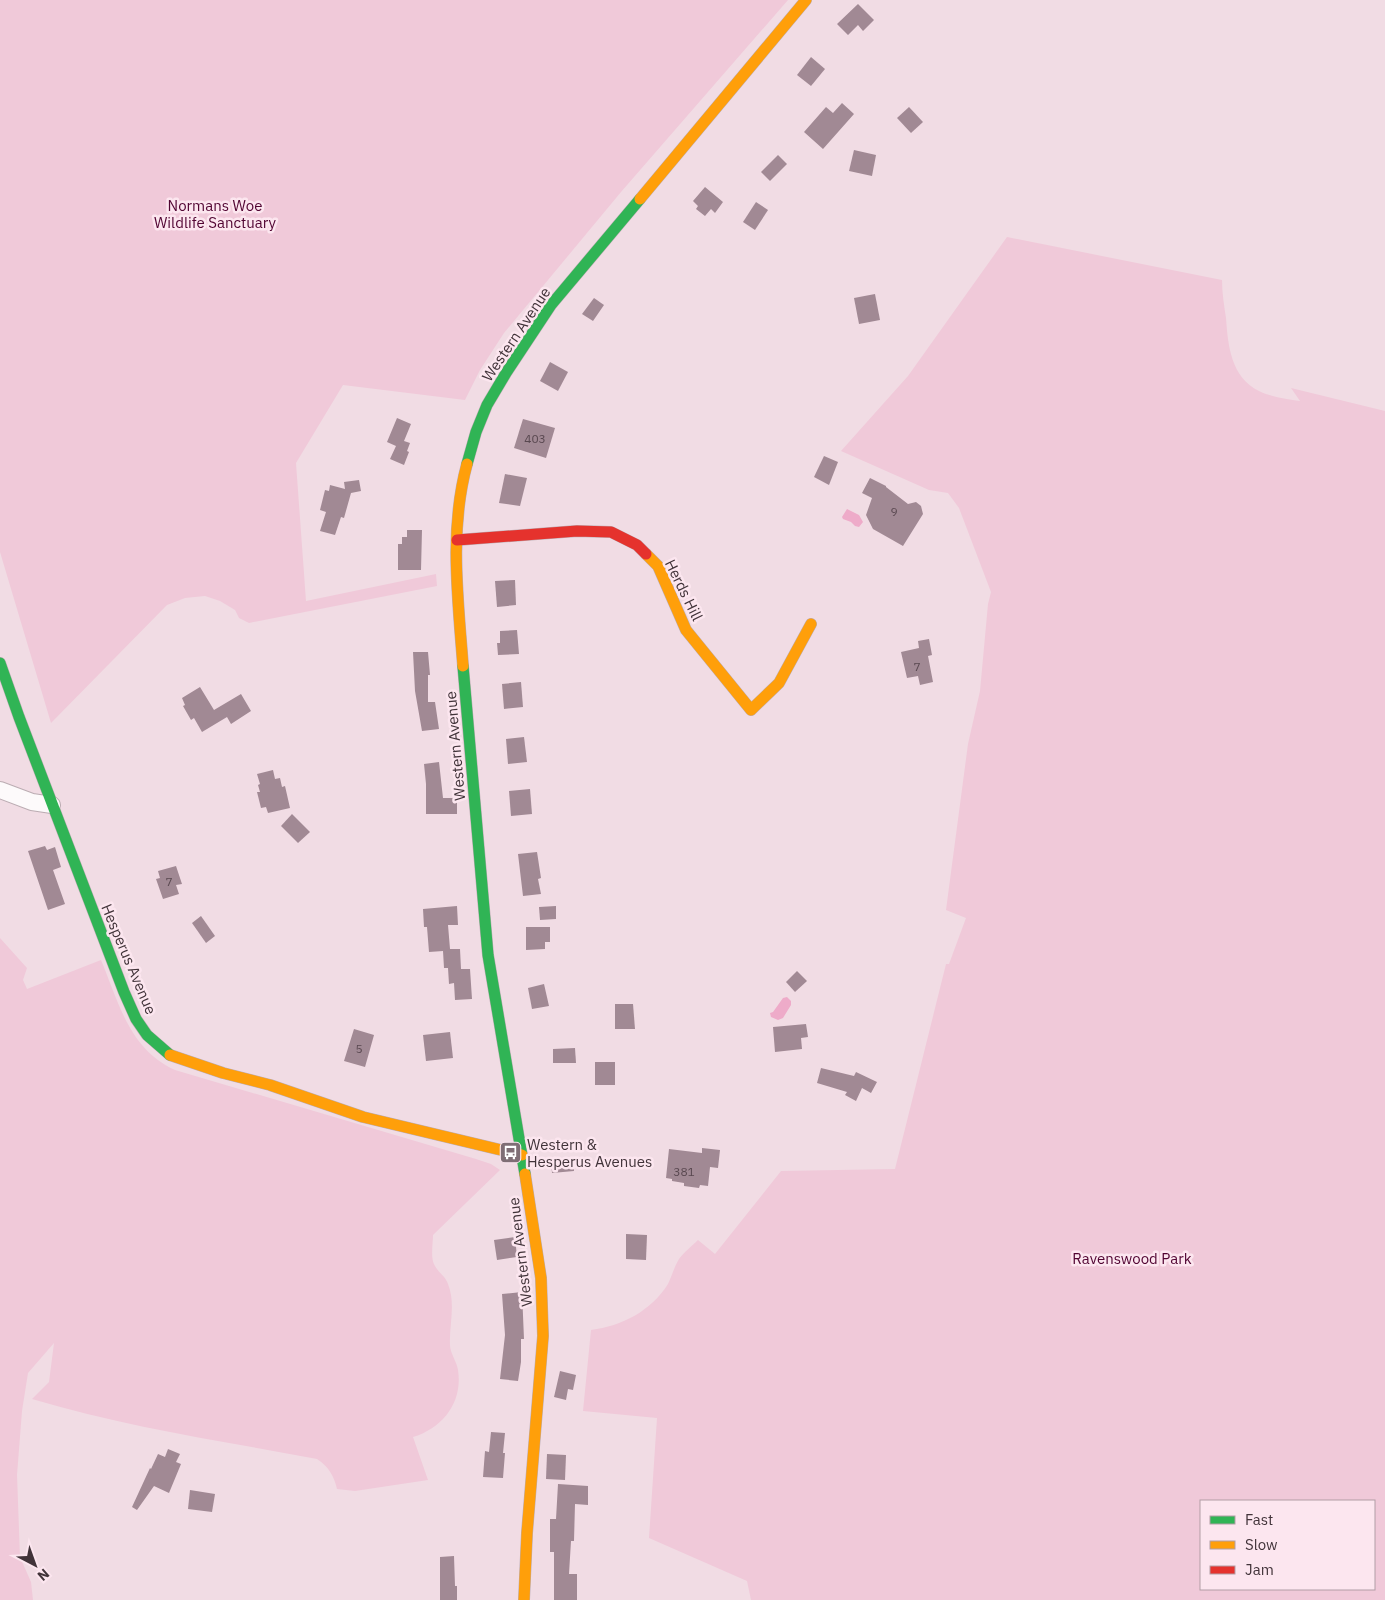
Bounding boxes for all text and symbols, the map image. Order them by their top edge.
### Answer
park label: Normans Woe Wildlife Sanctuary [154,196,277,232]
street label: Western Avenue [477,283,555,385]
house number: 403 [524,431,546,446]
house number: 9 [890,504,898,519]
street label: Herds Hill [661,556,707,624]
house number: 7 [913,659,921,674]
street label: Western Avenue [441,691,469,801]
house number: 7 [165,874,173,889]
street label: Hesperus Avenue [97,901,161,1017]
house number: 5 [355,1041,363,1056]
place label: Western & Hesperus Avenues [527,1135,652,1171]
bus stop icon: Western & Hesperus Avenues [499,1141,523,1165]
house number: 381 [673,1164,695,1179]
street label: Western Avenue [504,1196,536,1308]
park label: Ravenswood Park [1072,1249,1192,1268]
legend [1200,1500,1375,1590]
text: Fast [1245,1510,1273,1529]
text: Slow [1245,1535,1278,1554]
north arrow [10,1540,60,1590]
text: Jam [1245,1560,1274,1579]
text: N [34,1565,53,1585]

